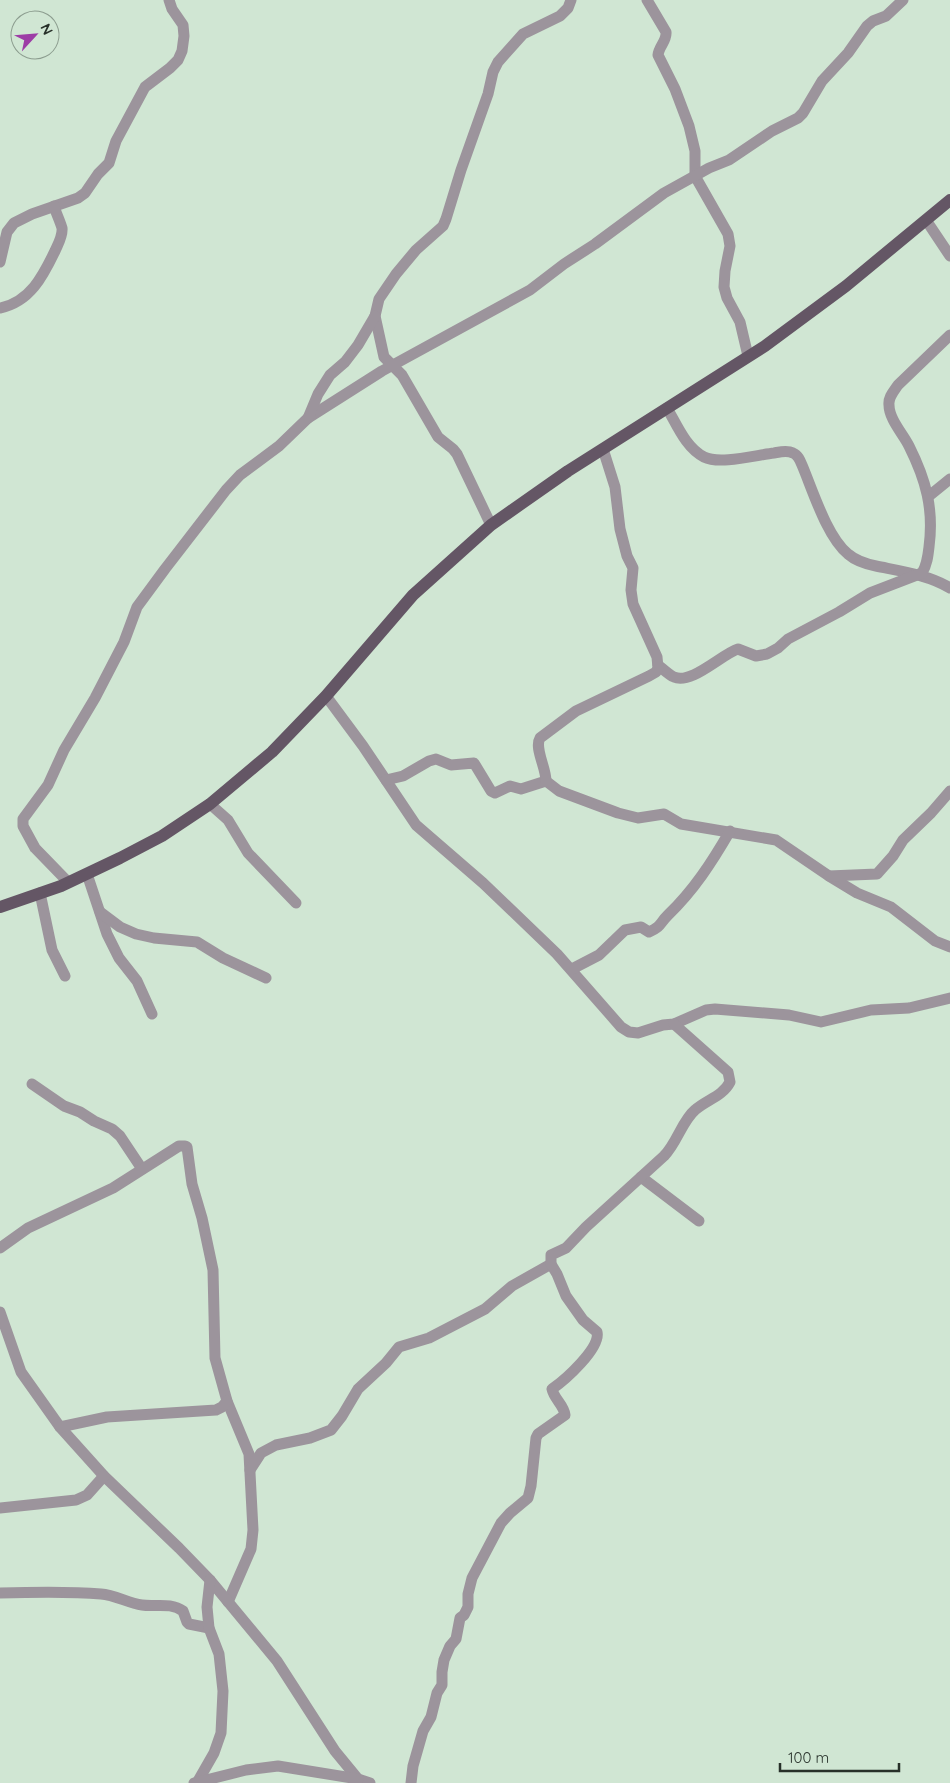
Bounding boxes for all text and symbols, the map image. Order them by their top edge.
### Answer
north arrow [10,10,60,60]
text: N [36,21,57,38]
scale bar [780,1740,899,1772]
text: 100 m [788,1748,829,1767]

